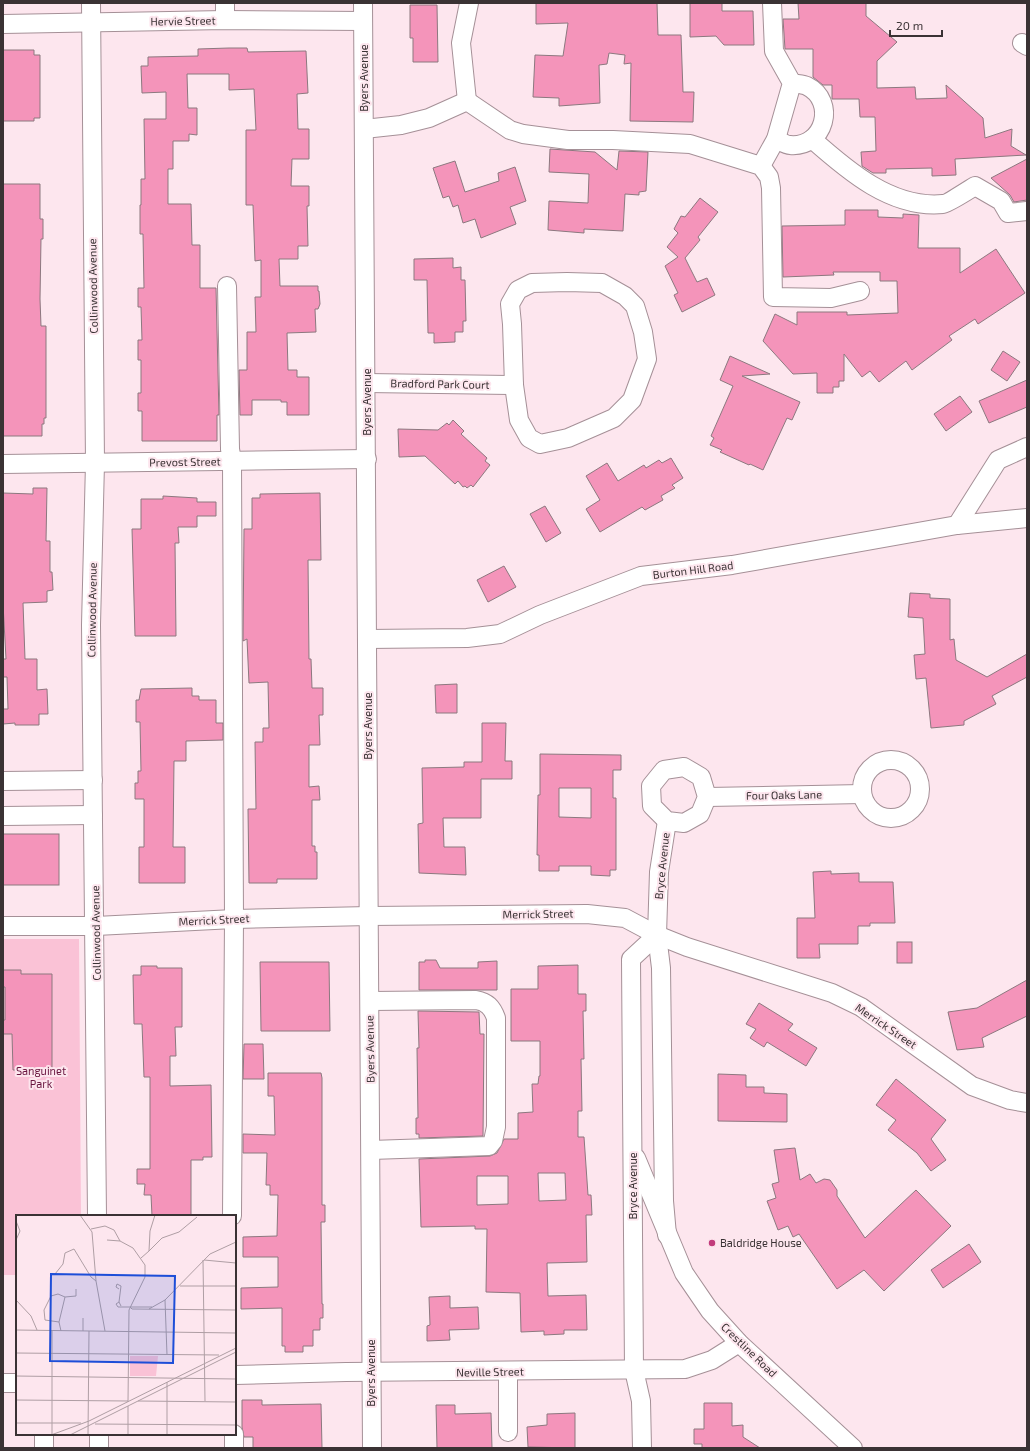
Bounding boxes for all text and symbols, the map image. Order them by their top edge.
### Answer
scale bar [890,12,942,38]
street label: Hervie Street [150,13,216,28]
text: 20 m [896,18,923,32]
street label: Byers Avenue [357,44,370,112]
street label: Collinwood Avenue [85,238,100,334]
street label: Byers Avenue [360,368,373,436]
street label: Bradford Park Court [390,376,490,391]
street label: Prevost Street [149,454,221,469]
street label: Burton Hill Road [652,558,734,581]
street label: Collinwood Avenue [84,562,99,658]
street label: Byers Avenue [361,692,374,760]
street label: Four Oaks Lane [746,787,822,802]
street label: Bryce Avenue [652,832,671,900]
street label: Collinwood Avenue [88,885,103,981]
street label: Merrick Street [502,906,574,921]
street label: Merrick Street [178,911,250,928]
street label: Merrick Street [853,1000,919,1051]
street label: Byers Avenue [362,1015,377,1083]
park label: Sanguinet Park [16,1064,66,1090]
street label: Bryce Avenue [626,1152,639,1220]
inset map [16,1215,236,1435]
place label: Baldridge House [720,1236,802,1249]
marker: Baldridge House [707,1238,717,1248]
street label: Crestline Road [719,1320,780,1379]
street label: Byers Avenue [364,1339,377,1407]
street label: Neville Street [456,1364,524,1379]

